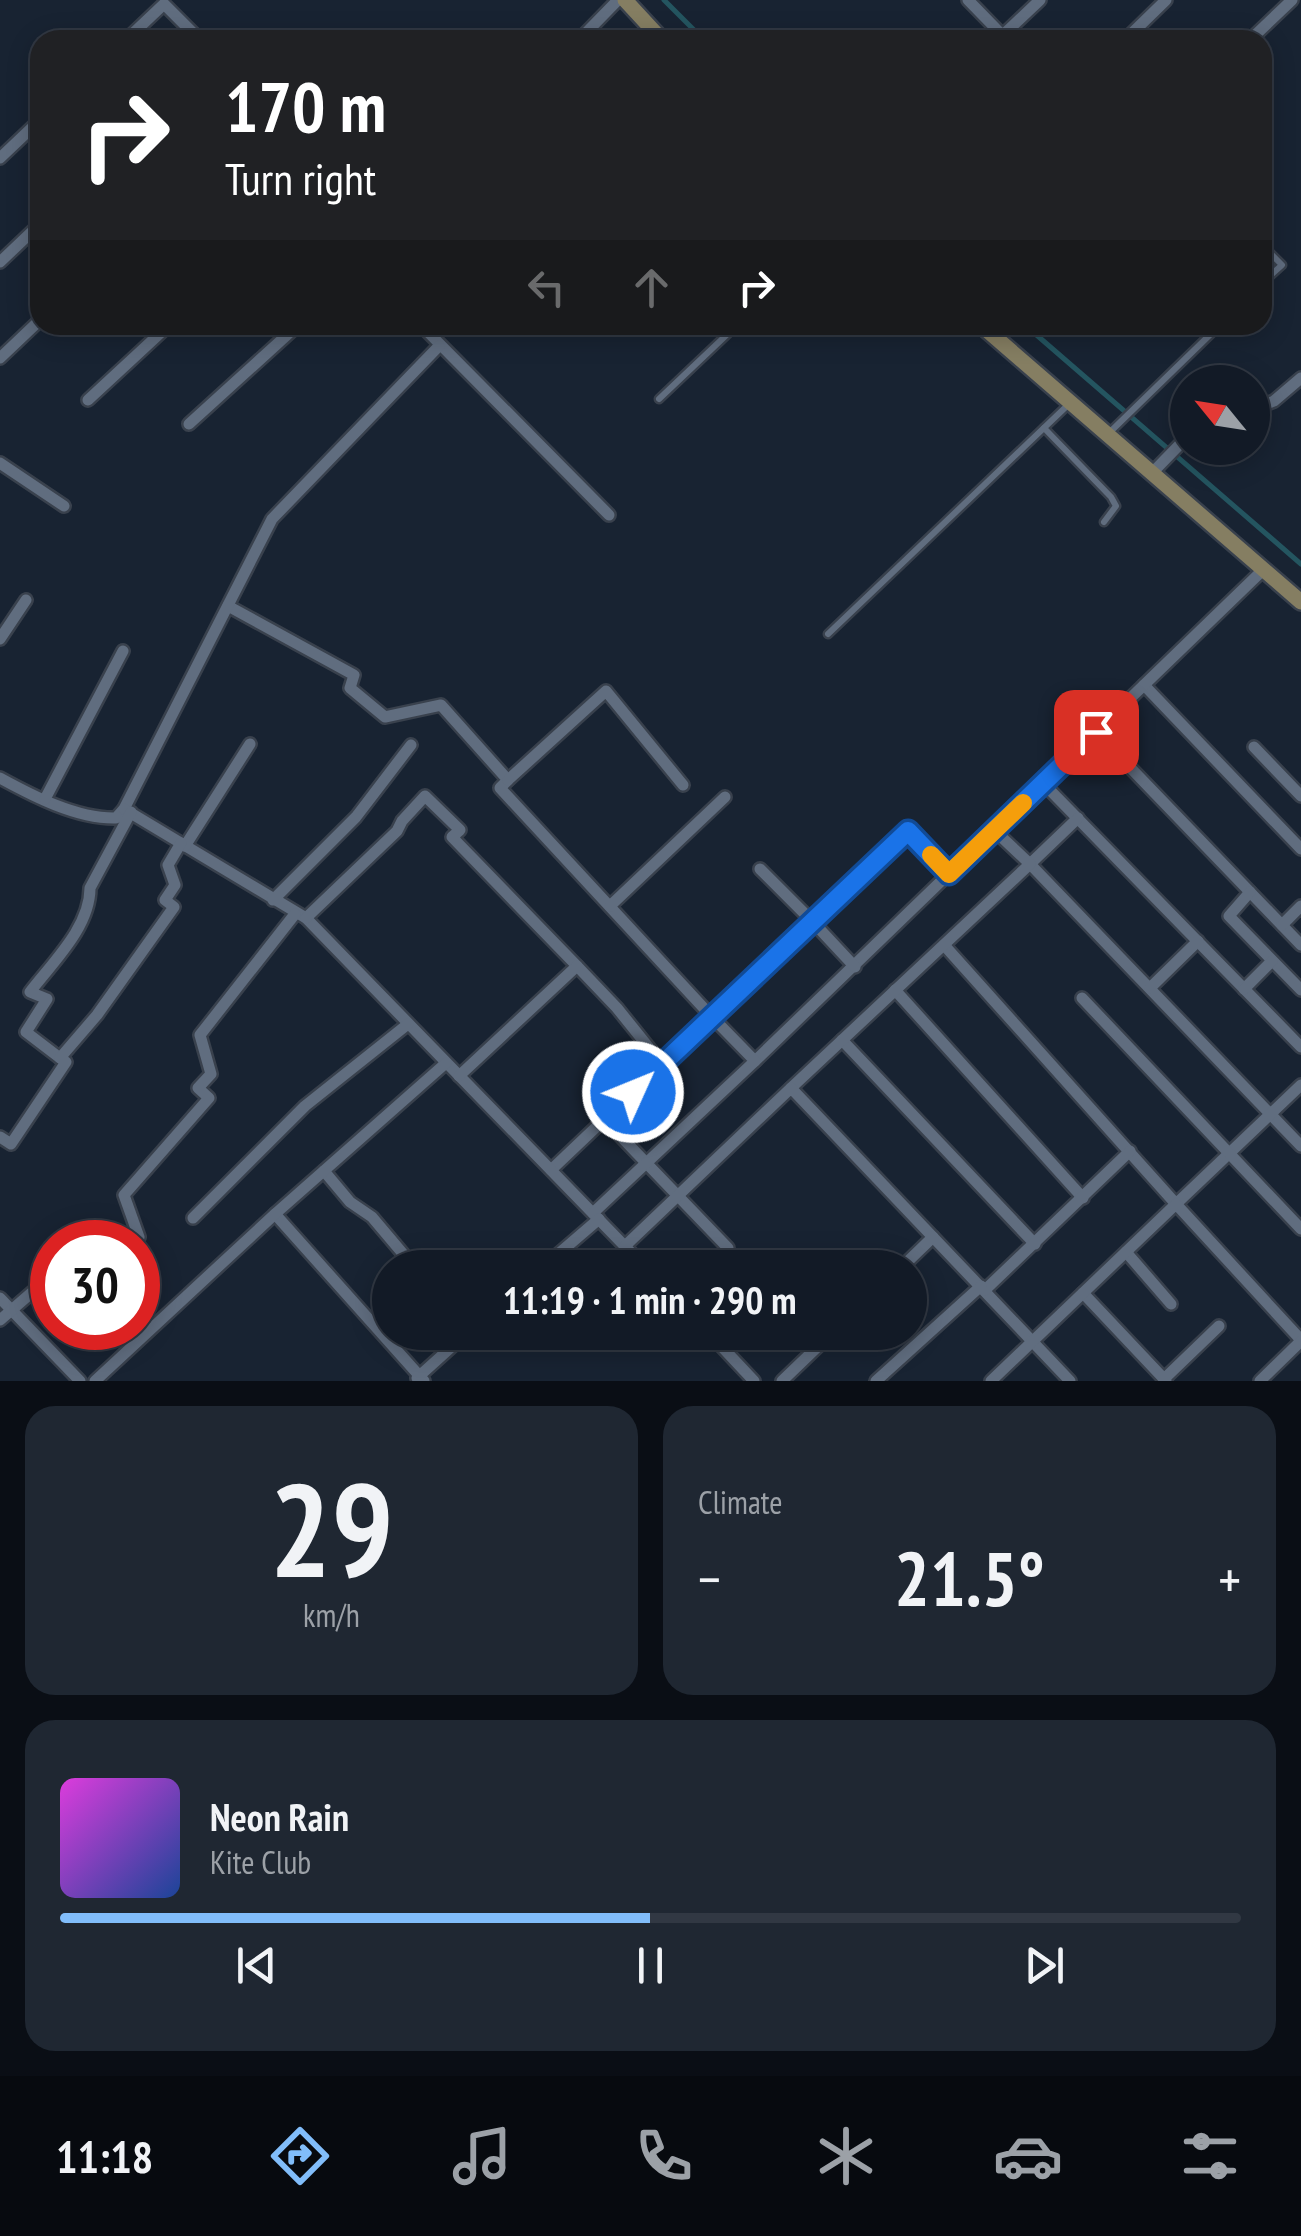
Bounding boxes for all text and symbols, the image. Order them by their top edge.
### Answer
text: 170 m [225,61,386,151]
icon: right [60,70,190,200]
text: Turn right [225,149,376,207]
icon: left [519,260,574,315]
icon: ahead [624,260,679,315]
icon: right [729,260,784,315]
north arrow [1170,365,1270,465]
map controls [1170,365,1270,465]
pin [1054,690,1139,775]
icon: arrive [1069,705,1124,760]
position arrow [581,1040,685,1144]
speed limit sign: 30 [30,1220,160,1350]
text: 11:19 · 1 min · 290 m [503,1275,796,1324]
text: 29 [269,1445,394,1613]
text: Climate [698,1481,782,1523]
text: 21.5° [894,1530,1045,1627]
text: − [698,1543,721,1614]
text: + [1218,1543,1241,1614]
text: km/h [303,1594,360,1636]
text: Neon Rain [210,1792,349,1841]
text: Kite Club [210,1841,311,1883]
icon: previous [229,1938,284,1993]
icon: pause [623,1938,678,1993]
icon: next [1017,1938,1072,1993]
icon: directions [265,2121,335,2191]
icon: music [447,2121,517,2191]
icon: phone [629,2121,699,2191]
icon: climate [811,2121,881,2191]
icon: car [993,2121,1063,2191]
icon: filters [1175,2121,1245,2191]
text: 11:18 [56,2127,153,2185]

